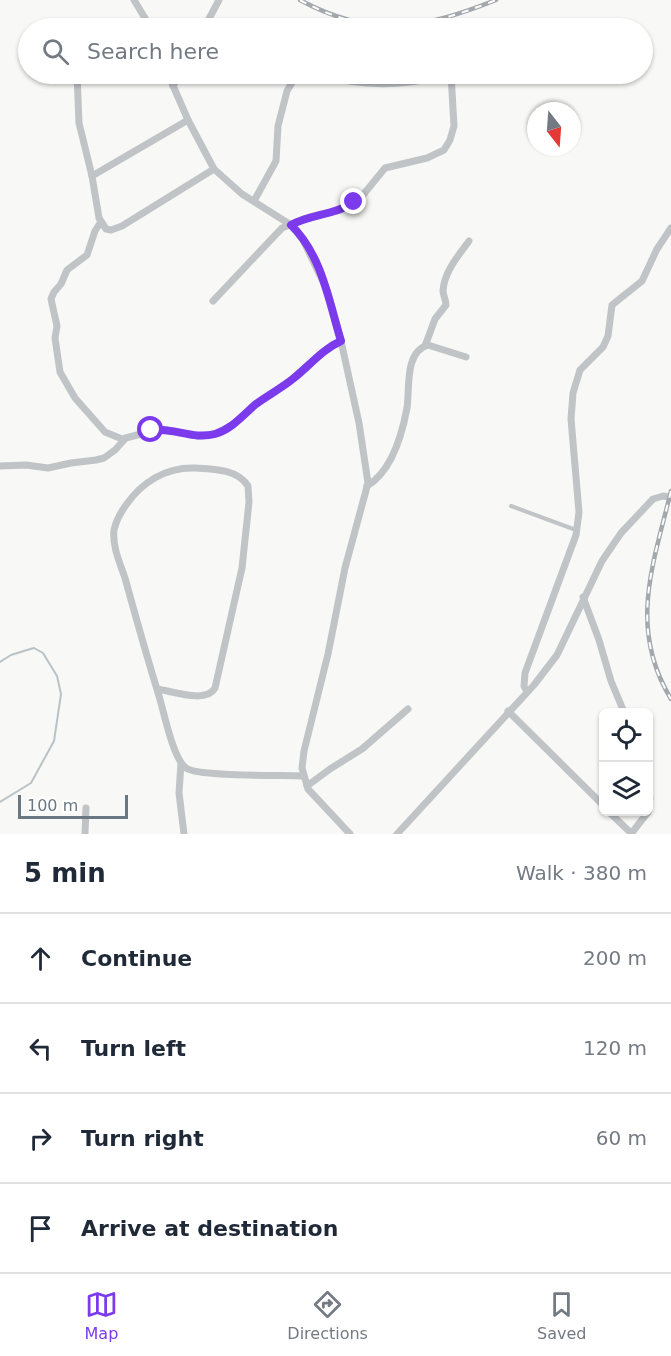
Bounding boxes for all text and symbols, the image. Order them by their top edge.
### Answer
search box [18,18,653,84]
icon: search [39,35,72,68]
text: Search here [87,39,219,64]
north arrow [527,102,581,156]
route end [340,188,366,214]
route start [137,416,163,442]
map controls [599,708,653,816]
button: locate [599,708,653,762]
button: layers [599,762,653,816]
scale bar [18,792,128,820]
text: 100 m [27,796,78,815]
text: 5 min [24,858,106,888]
text: Walk · 380 m [516,861,647,885]
icon: ahead [24,942,57,975]
text: Continue [81,946,192,971]
text: 200 m [583,946,647,970]
icon: left [24,1032,57,1065]
text: Turn left [81,1036,186,1061]
text: 120 m [583,1036,647,1060]
icon: right [24,1122,57,1155]
text: Turn right [81,1126,204,1151]
text: 60 m [596,1126,647,1150]
icon: arrive [24,1212,57,1245]
text: Arrive at destination [81,1216,338,1241]
tab: Map [85,1288,118,1343]
tab: Directions [287,1288,368,1343]
tab: Saved [537,1288,586,1343]

